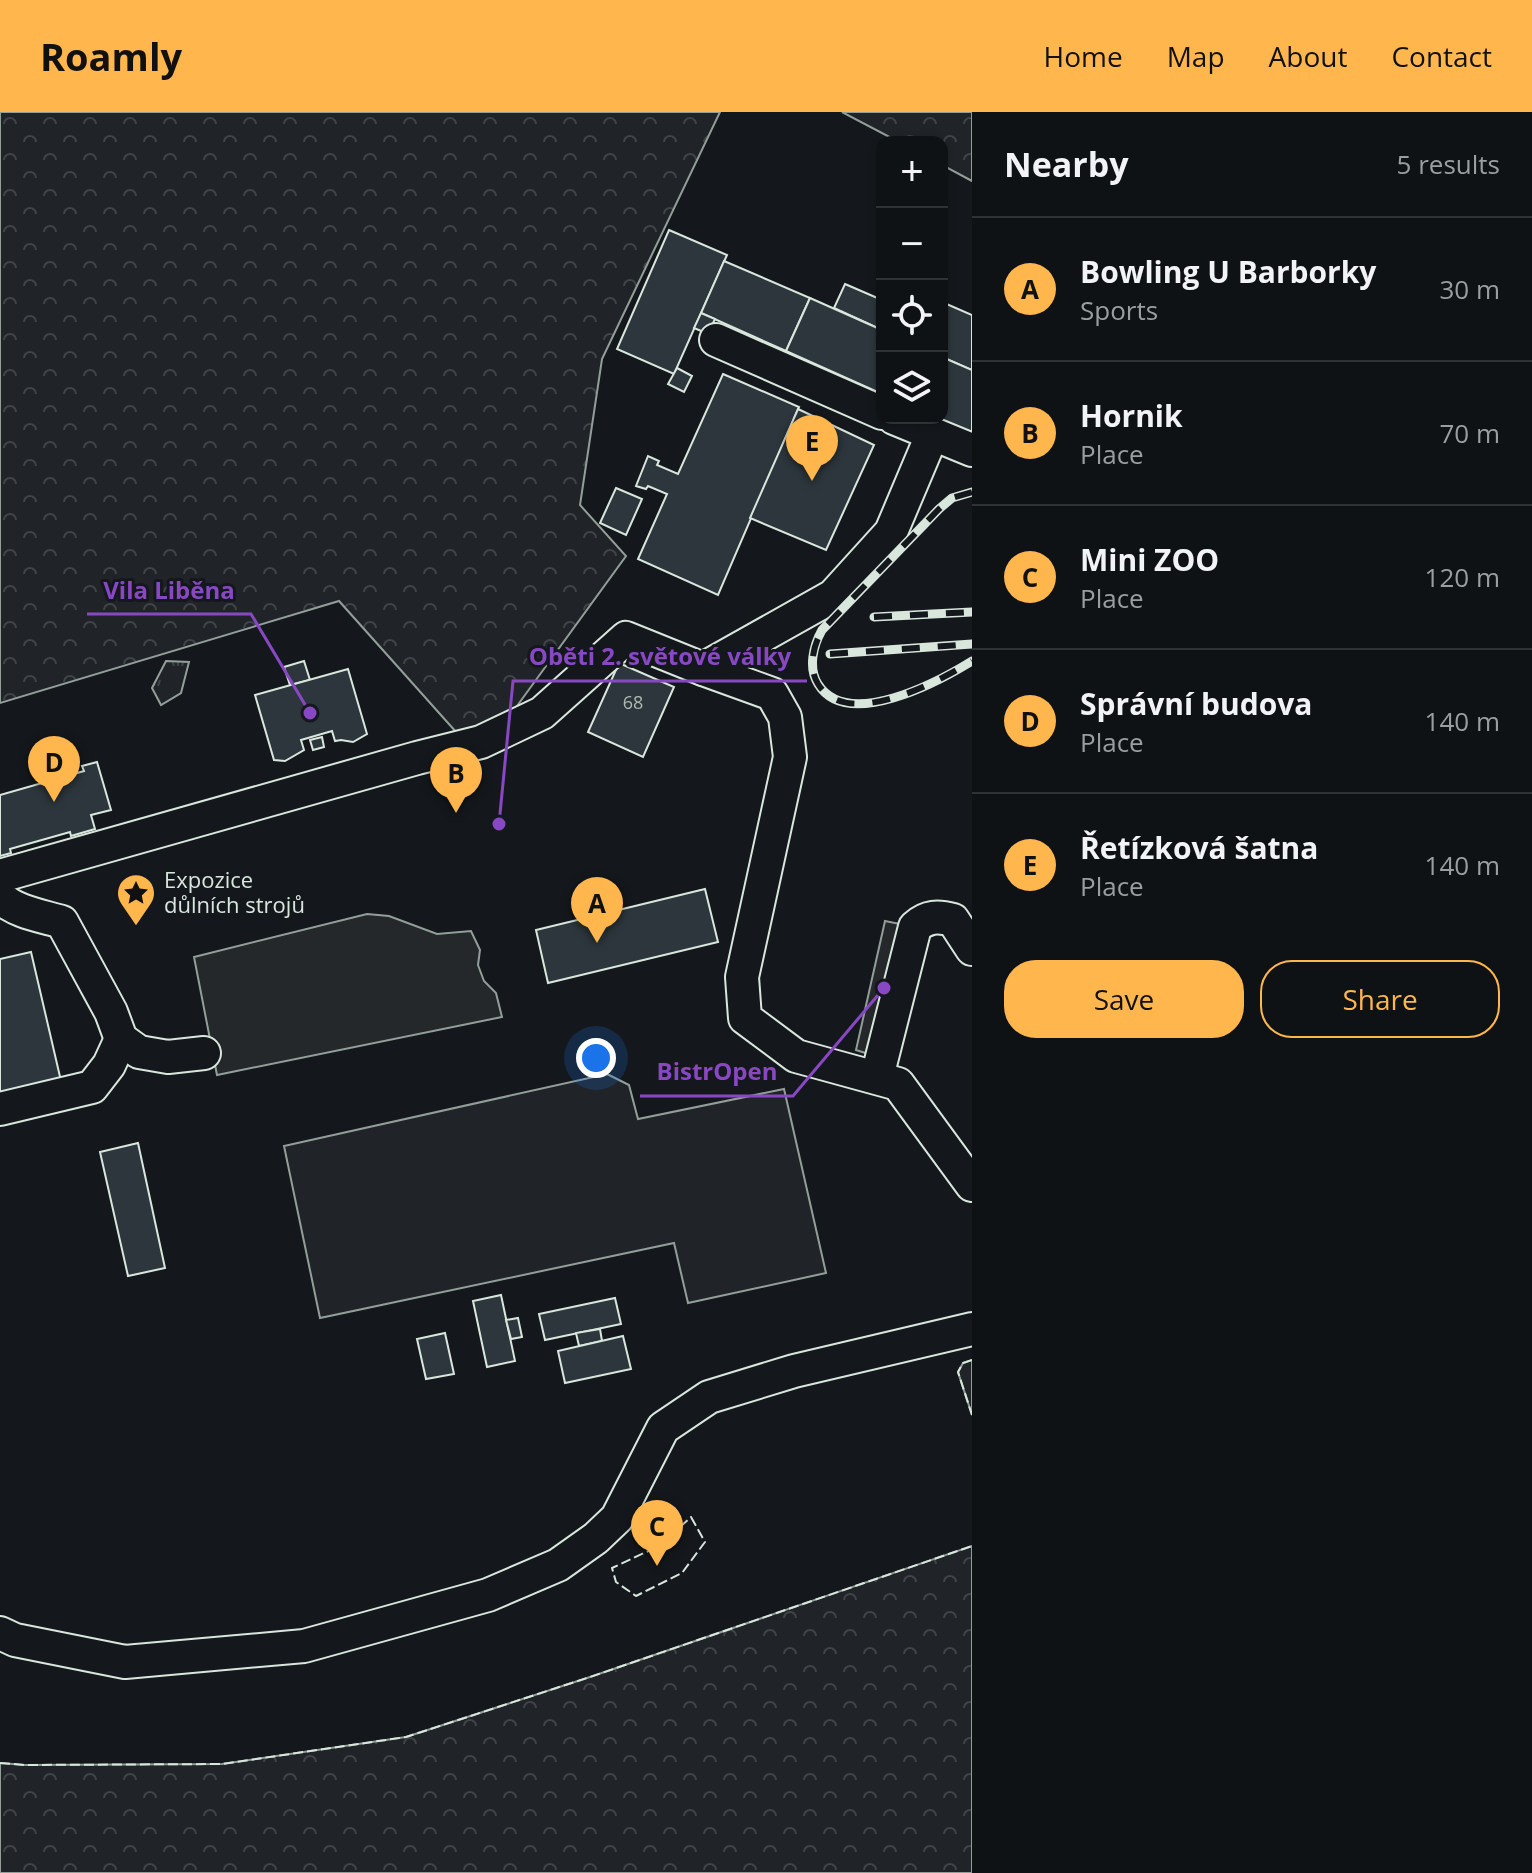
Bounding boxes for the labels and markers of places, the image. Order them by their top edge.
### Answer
pin: E [786,415,838,481]
callout: Vila Liběna [87,566,251,614]
callout: Oběti 2. světové války [513,633,807,681]
pin: D [28,736,80,802]
pin: B [430,747,482,813]
place label: Expozice důlních strojů [164,864,305,919]
place icon: Expozice důlních strojů [115,872,157,927]
pin: A [571,877,623,943]
callout: BistrOpen [640,1048,793,1096]
pin: C [631,1500,683,1566]

